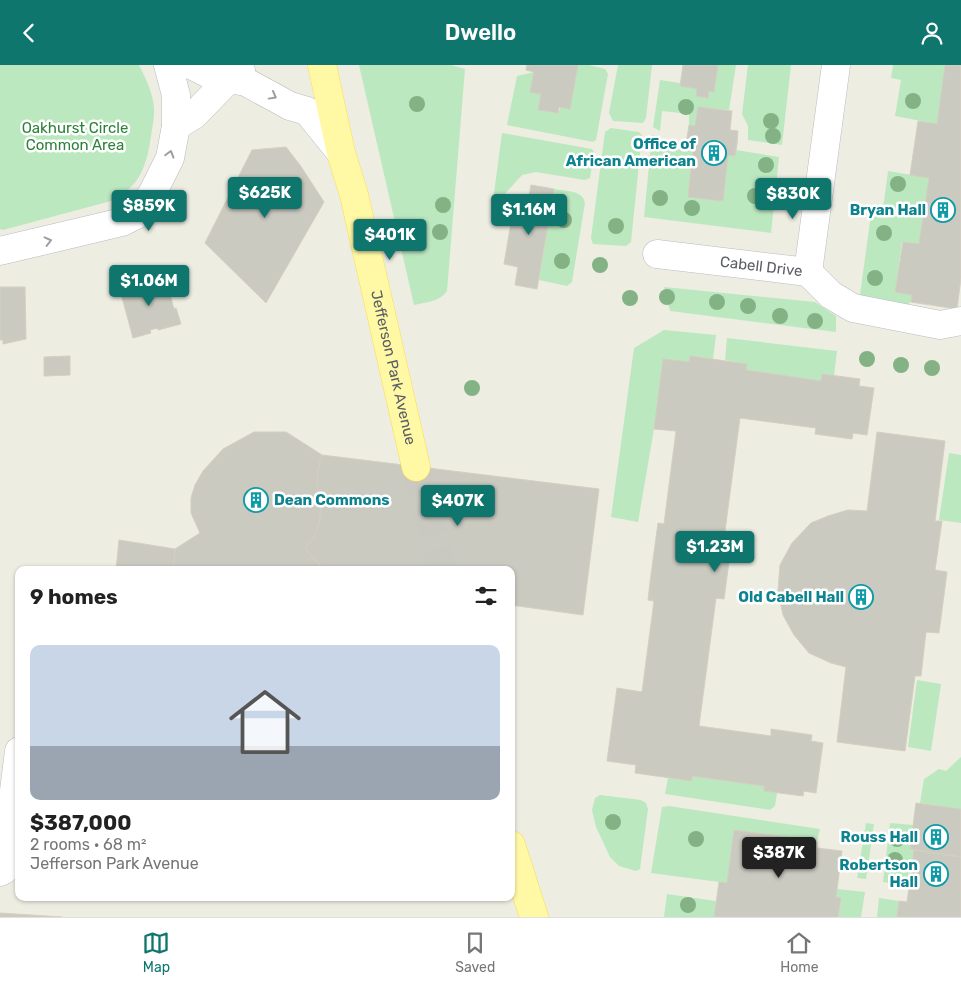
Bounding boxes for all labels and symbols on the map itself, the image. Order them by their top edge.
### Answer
one-way arrow [268,90,277,100]
park label: Oakhurst Circle Common Area [22,119,128,154]
place label: Office of African American [566,135,696,170]
building icon: Office of African American [701,140,727,166]
one-way arrow [164,151,174,159]
pin: $625K [230,177,300,219]
pin: $830K [758,177,828,220]
pin: $859K [114,189,184,232]
pin: $1.16M [488,193,570,236]
building icon: Bryan Hall [930,197,956,223]
place label: Bryan Hall [850,201,926,219]
pin: $401K [355,219,425,261]
one-way arrow [43,236,51,246]
street label: Cabell Drive [719,253,803,280]
pin: $1.06M [108,265,190,307]
street label: Jefferson Park Avenue [367,288,420,447]
pin: $407K [423,485,493,527]
building icon: Dean Commons [243,487,269,513]
place label: Dean Commons [274,491,390,509]
pin: $1.23M [674,531,756,573]
building icon: Old Cabell Hall [848,584,874,610]
place label: Old Cabell Hall [738,588,844,606]
building icon: Rouss Hall [923,824,949,850]
place label: Rouss Hall [841,828,918,846]
pin: $387K [744,837,814,879]
place label: Robertson Hall [839,856,918,891]
building icon: Robertson Hall [923,861,949,887]

